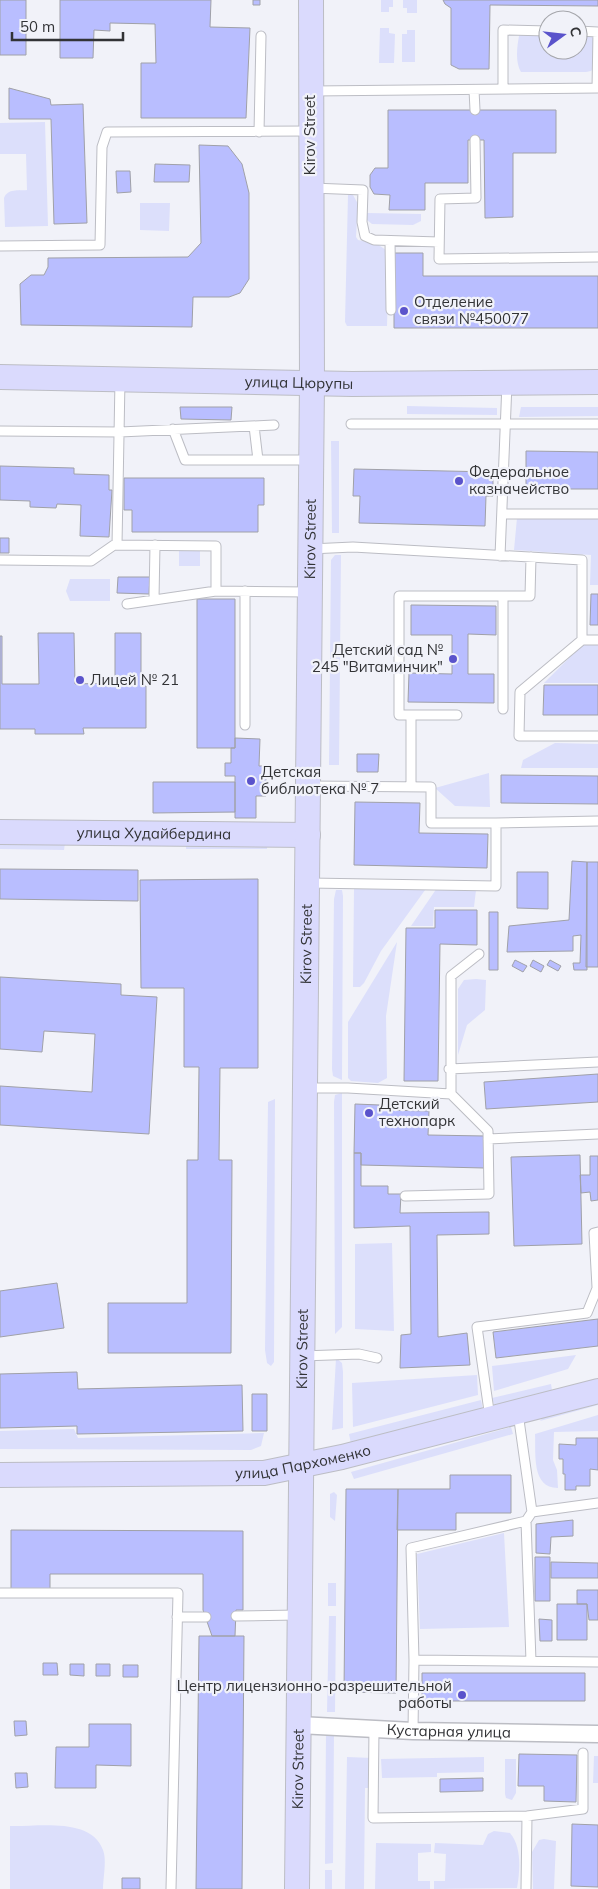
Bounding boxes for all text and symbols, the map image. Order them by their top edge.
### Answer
scale bar [12,10,124,42]
north arrow [538,10,588,60]
text: 50 m [20,17,55,36]
text: С [566,25,585,39]
street label: Kirov Street [300,95,319,175]
place label: Отделение связи №450077 [414,292,529,328]
marker: Отделение связи №450077 [398,305,410,317]
street label: улица Цюрупы [244,372,354,393]
place label: Федеральное казначейство [469,462,569,498]
marker: Федеральное казначейство [453,475,465,487]
street label: Kirov Street [300,499,320,579]
place label: Детский сад № 245 "Витаминчик" [312,640,443,676]
marker: Детский сад № 245 "Витаминчик" [447,653,459,665]
place label: Лицей № 21 [90,670,179,689]
marker: Лицей № 21 [74,674,86,686]
place label: Детская библиотека № 7 [261,762,379,798]
marker: Детская библиотека № 7 [245,775,257,787]
street label: улица Худайбердина [77,823,231,843]
street label: Kirov Street [296,904,316,984]
place label: Детский технопарк [379,1094,456,1130]
marker: Детский технопарк [363,1107,375,1119]
street label: Kirov Street [292,1309,312,1389]
street label: улица Пархоменко [235,1440,373,1483]
place label: Центр лицензионно-разрешительной работы [177,1676,452,1712]
marker: Центр лицензионно-разрешительной работы [456,1689,468,1701]
street label: Кустарная улица [386,1720,511,1742]
street label: Kirov Street [288,1729,308,1809]

